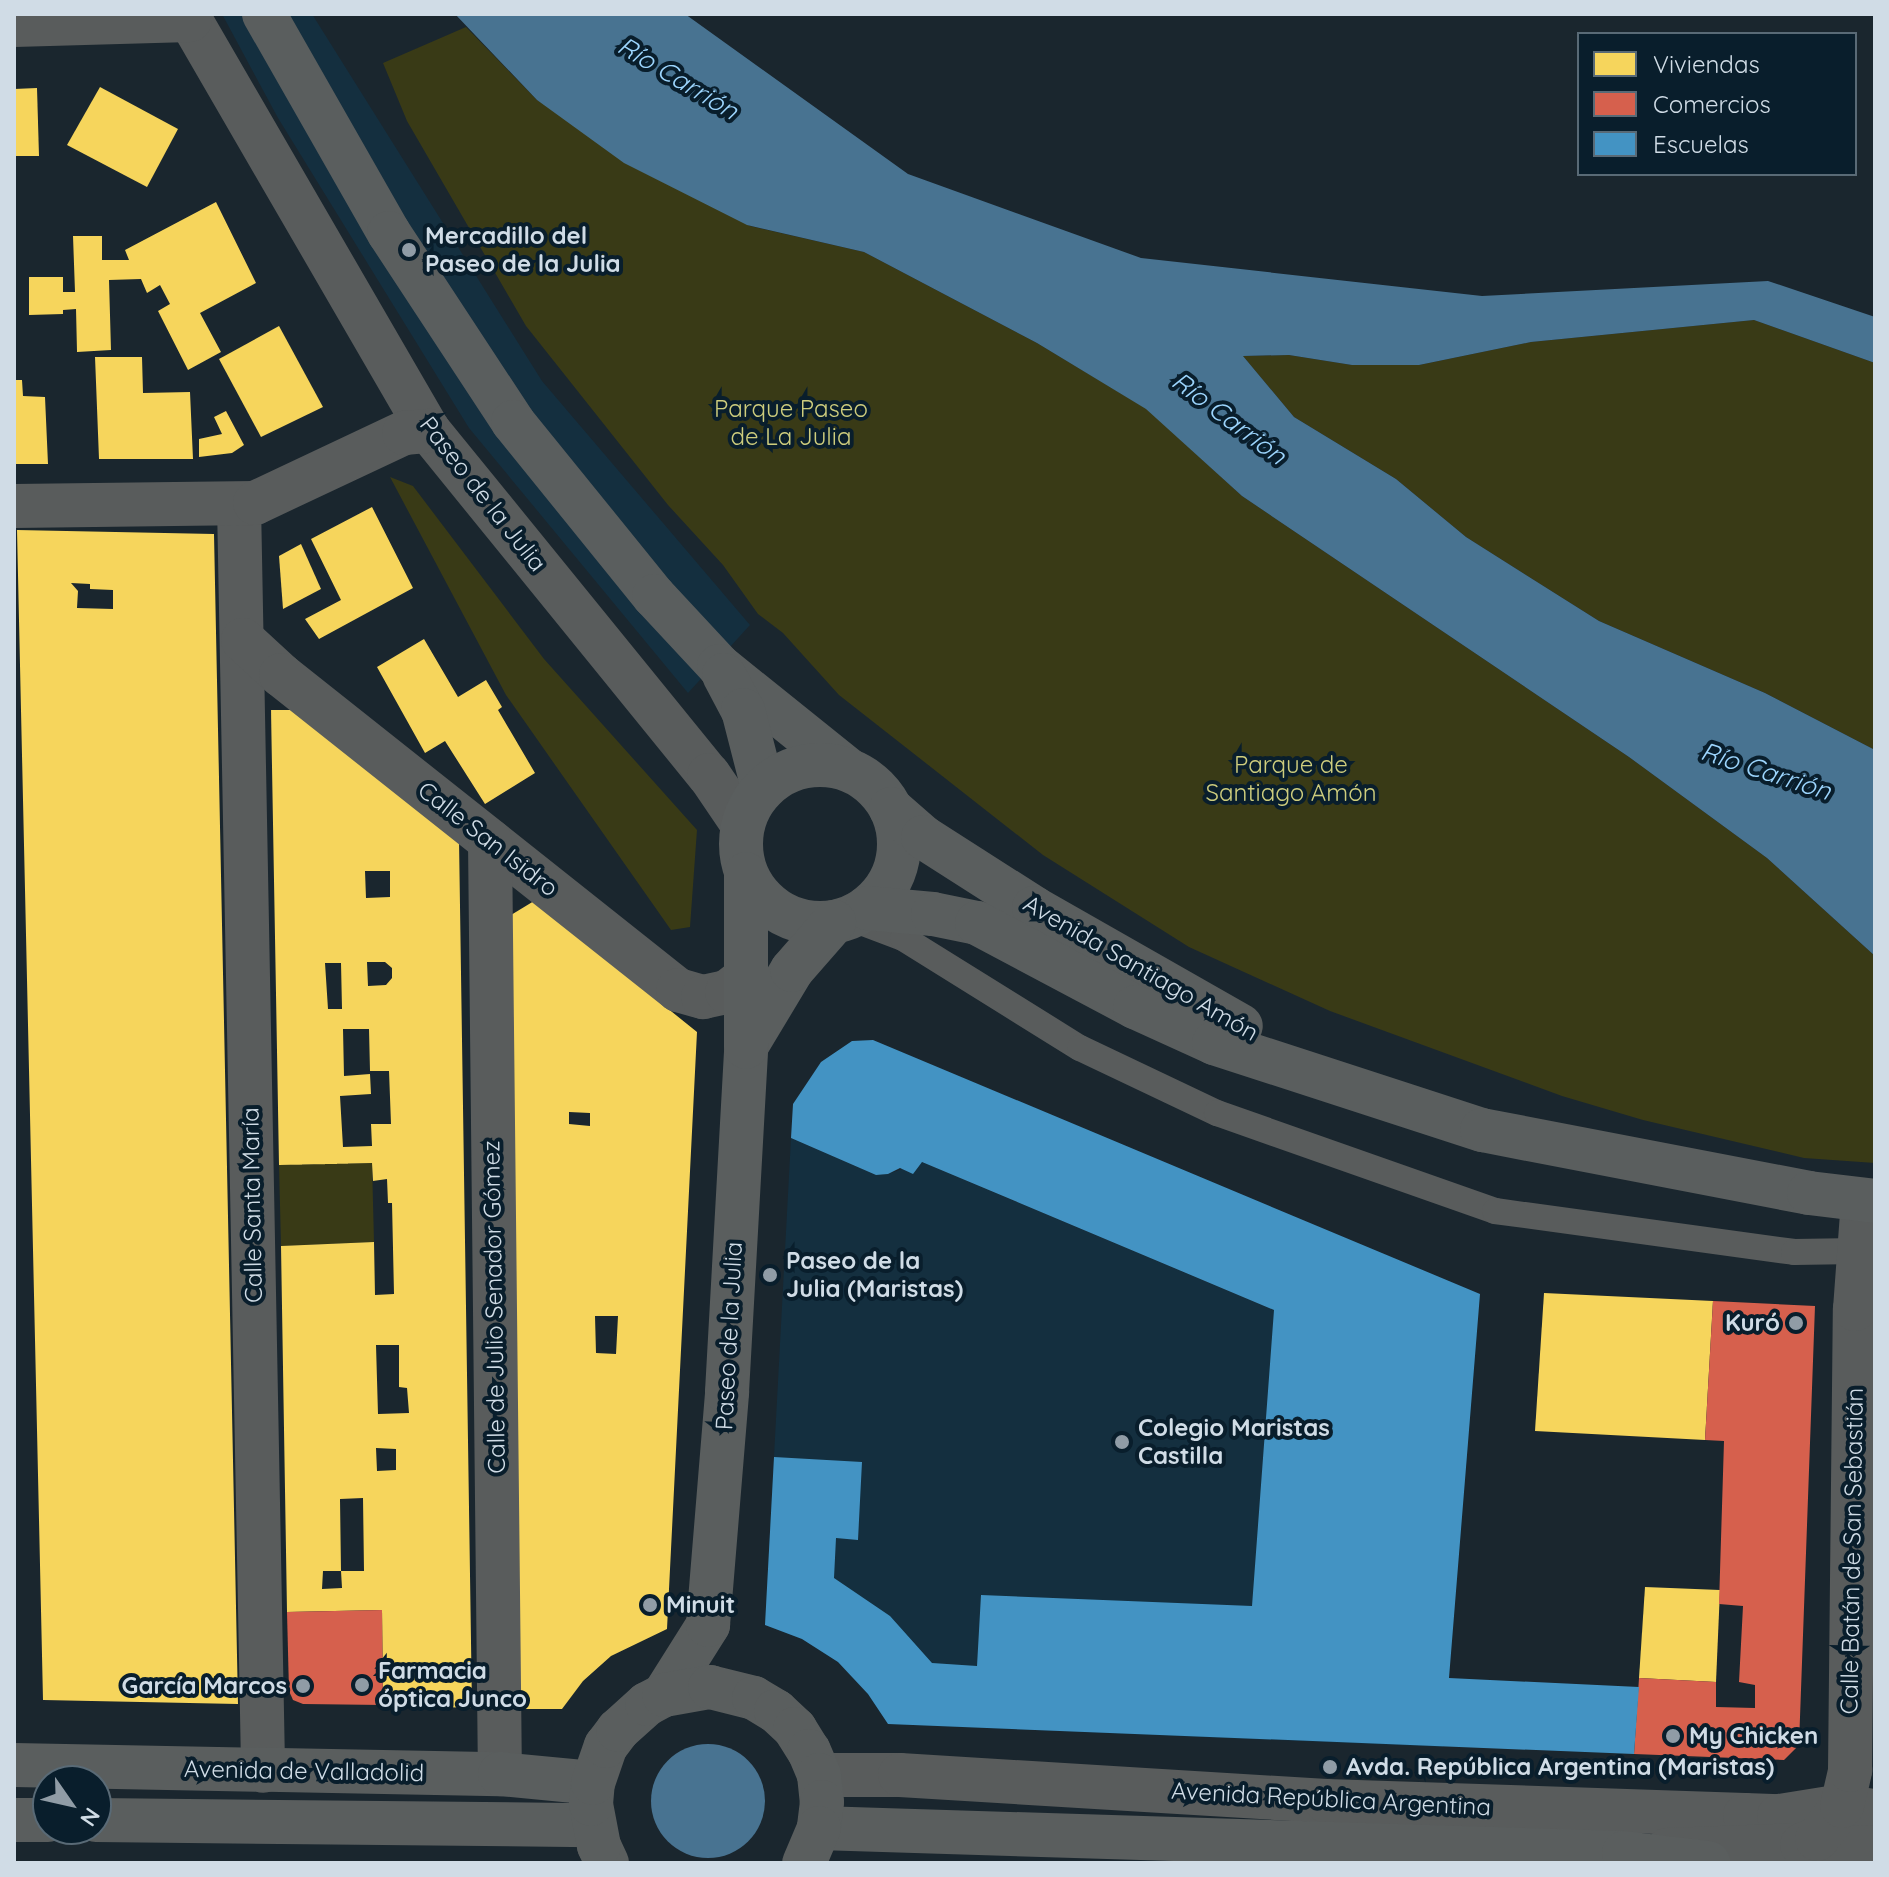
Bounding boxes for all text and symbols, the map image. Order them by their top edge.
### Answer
water label: Río Carrión [612,30,744,126]
legend [1577,32,1857,176]
text: Viviendas [1653,49,1760,79]
text: Comercios [1653,89,1771,119]
text: Escuelas [1653,129,1749,159]
place label: Mercadillo del Paseo de la Julia [425,222,621,278]
marker: Mercadillo del Paseo de la Julia [400,241,418,259]
water label: Río Carrión [1166,365,1292,471]
park label: Parque Paseo de La Julia [714,395,868,451]
street label: Paseo de la Julia [414,411,552,577]
water label: Río Carrión [1697,735,1835,807]
park label: Parque de Santiago Amón [1205,751,1377,807]
street label: Calle San Isidro [412,775,564,903]
street label: Avenida Santiago Amón [1018,889,1264,1047]
street label: Calle Santa María [236,1107,268,1303]
street label: Calle de Julio Senador Gómez [477,1140,511,1474]
street label: Paseo de la Julia [710,1241,748,1431]
place label: Paseo de la Julia (Maristas) [786,1247,963,1303]
marker: Paseo de la Julia (Maristas) [761,1266,779,1284]
place label: Kuró [1725,1309,1780,1337]
marker: Kuró [1787,1314,1805,1332]
street label: Calle Batán de San Sebastián [1835,1387,1869,1715]
place label: Colegio Maristas Castilla [1138,1414,1330,1470]
marker: Colegio Maristas Castilla [1113,1433,1131,1451]
place label: Minuit [666,1591,735,1619]
marker: Minuit [641,1596,659,1614]
place label: Farmacia óptica Junco [378,1657,527,1713]
place label: García Marcos [121,1672,287,1700]
marker: Farmacia óptica Junco [353,1676,371,1694]
marker: García Marcos [294,1677,312,1695]
place label: My Chicken [1689,1722,1818,1750]
marker: My Chicken [1664,1727,1682,1745]
place label: Avda. República Argentina (Maristas) [1346,1753,1774,1781]
street label: Avenida de Valladolid [184,1755,424,1787]
marker: Avda. República Argentina (Maristas) [1321,1758,1339,1776]
north arrow [32,1765,112,1845]
street label: Avenida República Argentina [1170,1776,1492,1822]
text: N [74,1803,106,1832]

